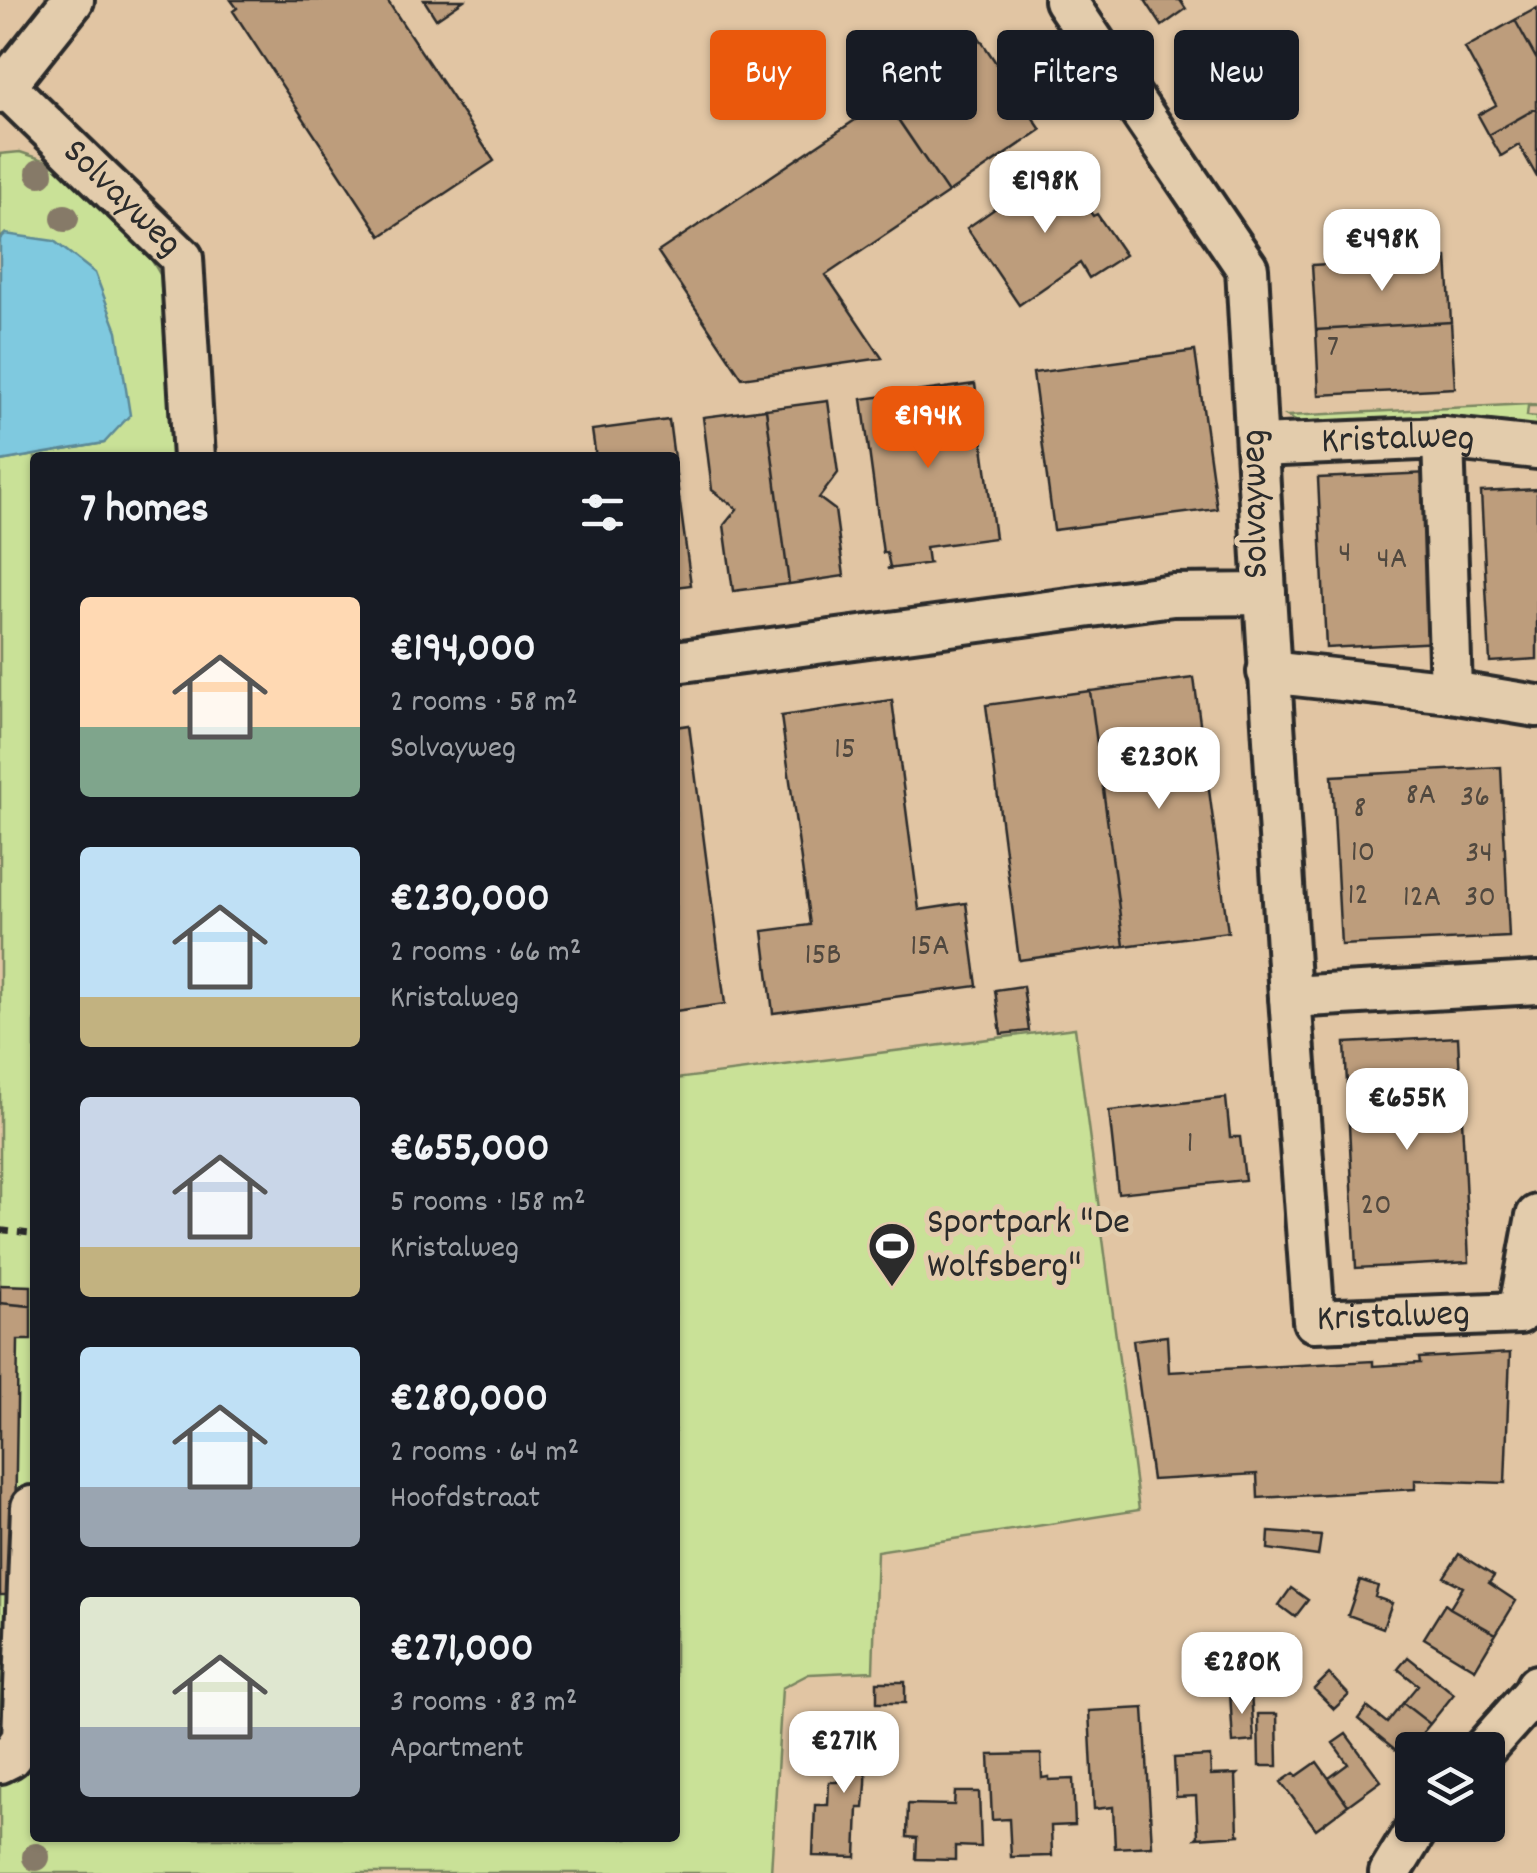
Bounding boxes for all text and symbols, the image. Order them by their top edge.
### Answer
chip: Buy [710,30,826,120]
chip: Rent [846,30,977,120]
chip: Filters [997,30,1154,120]
chip: New [1174,30,1299,120]
street label: Solvayweg [48,127,194,271]
pin: €198K [975,151,1115,236]
text: €198K [1011,160,1079,206]
pin: €498K [1312,209,1452,294]
text: €498K [1345,218,1419,264]
house number: 7 [1327,326,1339,372]
pin: €194K [858,386,998,471]
text: €194K [894,395,962,441]
street label: Kristalweg [1320,410,1477,471]
street label: Solvayweg [1228,429,1286,579]
text: 7 homes [80,482,209,542]
icon: filters [575,485,630,540]
house number: 4 [1338,532,1352,578]
house number: 4A [1377,538,1407,584]
text: €194,000 [390,621,536,681]
icon: home [160,637,280,757]
text: 2 rooms · 58 m² [390,681,578,727]
text: Solvayweg [390,727,516,773]
pin: €230K [1089,727,1229,812]
house number: 15 [834,728,856,774]
text: €230K [1120,736,1198,782]
house number: 8A [1406,774,1436,820]
house number: 36 [1460,776,1490,822]
house number: 8 [1354,787,1366,833]
house number: 10 [1351,831,1375,877]
house number: 34 [1465,832,1493,878]
text: €230,000 [390,871,550,931]
house number: 12 [1348,874,1369,920]
house number: 12A [1403,876,1441,922]
house number: 30 [1464,876,1496,922]
icon: home [160,887,280,1007]
house number: 15A [910,925,950,971]
text: 2 rooms · 66 m² [390,931,581,977]
house number: 15B [805,934,842,980]
text: Kristalweg [390,977,519,1023]
pin: €655K [1337,1068,1477,1153]
text: €655K [1368,1077,1446,1123]
text: €655,000 [390,1121,550,1181]
house number: 1 [1186,1122,1194,1168]
icon: home [160,1137,280,1257]
text: 5 rooms · 158 m² [390,1181,586,1227]
house number: 20 [1360,1184,1392,1230]
place label: Sportpark "De Wolfsberg" [927,1197,1130,1296]
sports icon: Sportpark "De Wolfsberg" [866,1220,918,1288]
text: Kristalweg [390,1227,519,1273]
street label: Kristalweg [1316,1287,1471,1348]
text: €280,000 [390,1371,548,1431]
icon: home [160,1387,280,1507]
text: 2 rooms · 64 m² [390,1431,579,1477]
text: Hoofdstraat [390,1477,540,1523]
text: €271,000 [390,1621,534,1681]
pin: €280K [1172,1632,1312,1717]
icon: home [160,1637,280,1757]
text: €280K [1204,1641,1280,1687]
text: 3 rooms · 83 m² [390,1681,577,1727]
pin: €271K [774,1711,914,1796]
text: €271K [811,1720,877,1766]
text: Apartment [390,1727,524,1773]
map controls [1395,1732,1505,1842]
button: layers [1395,1732,1505,1842]

